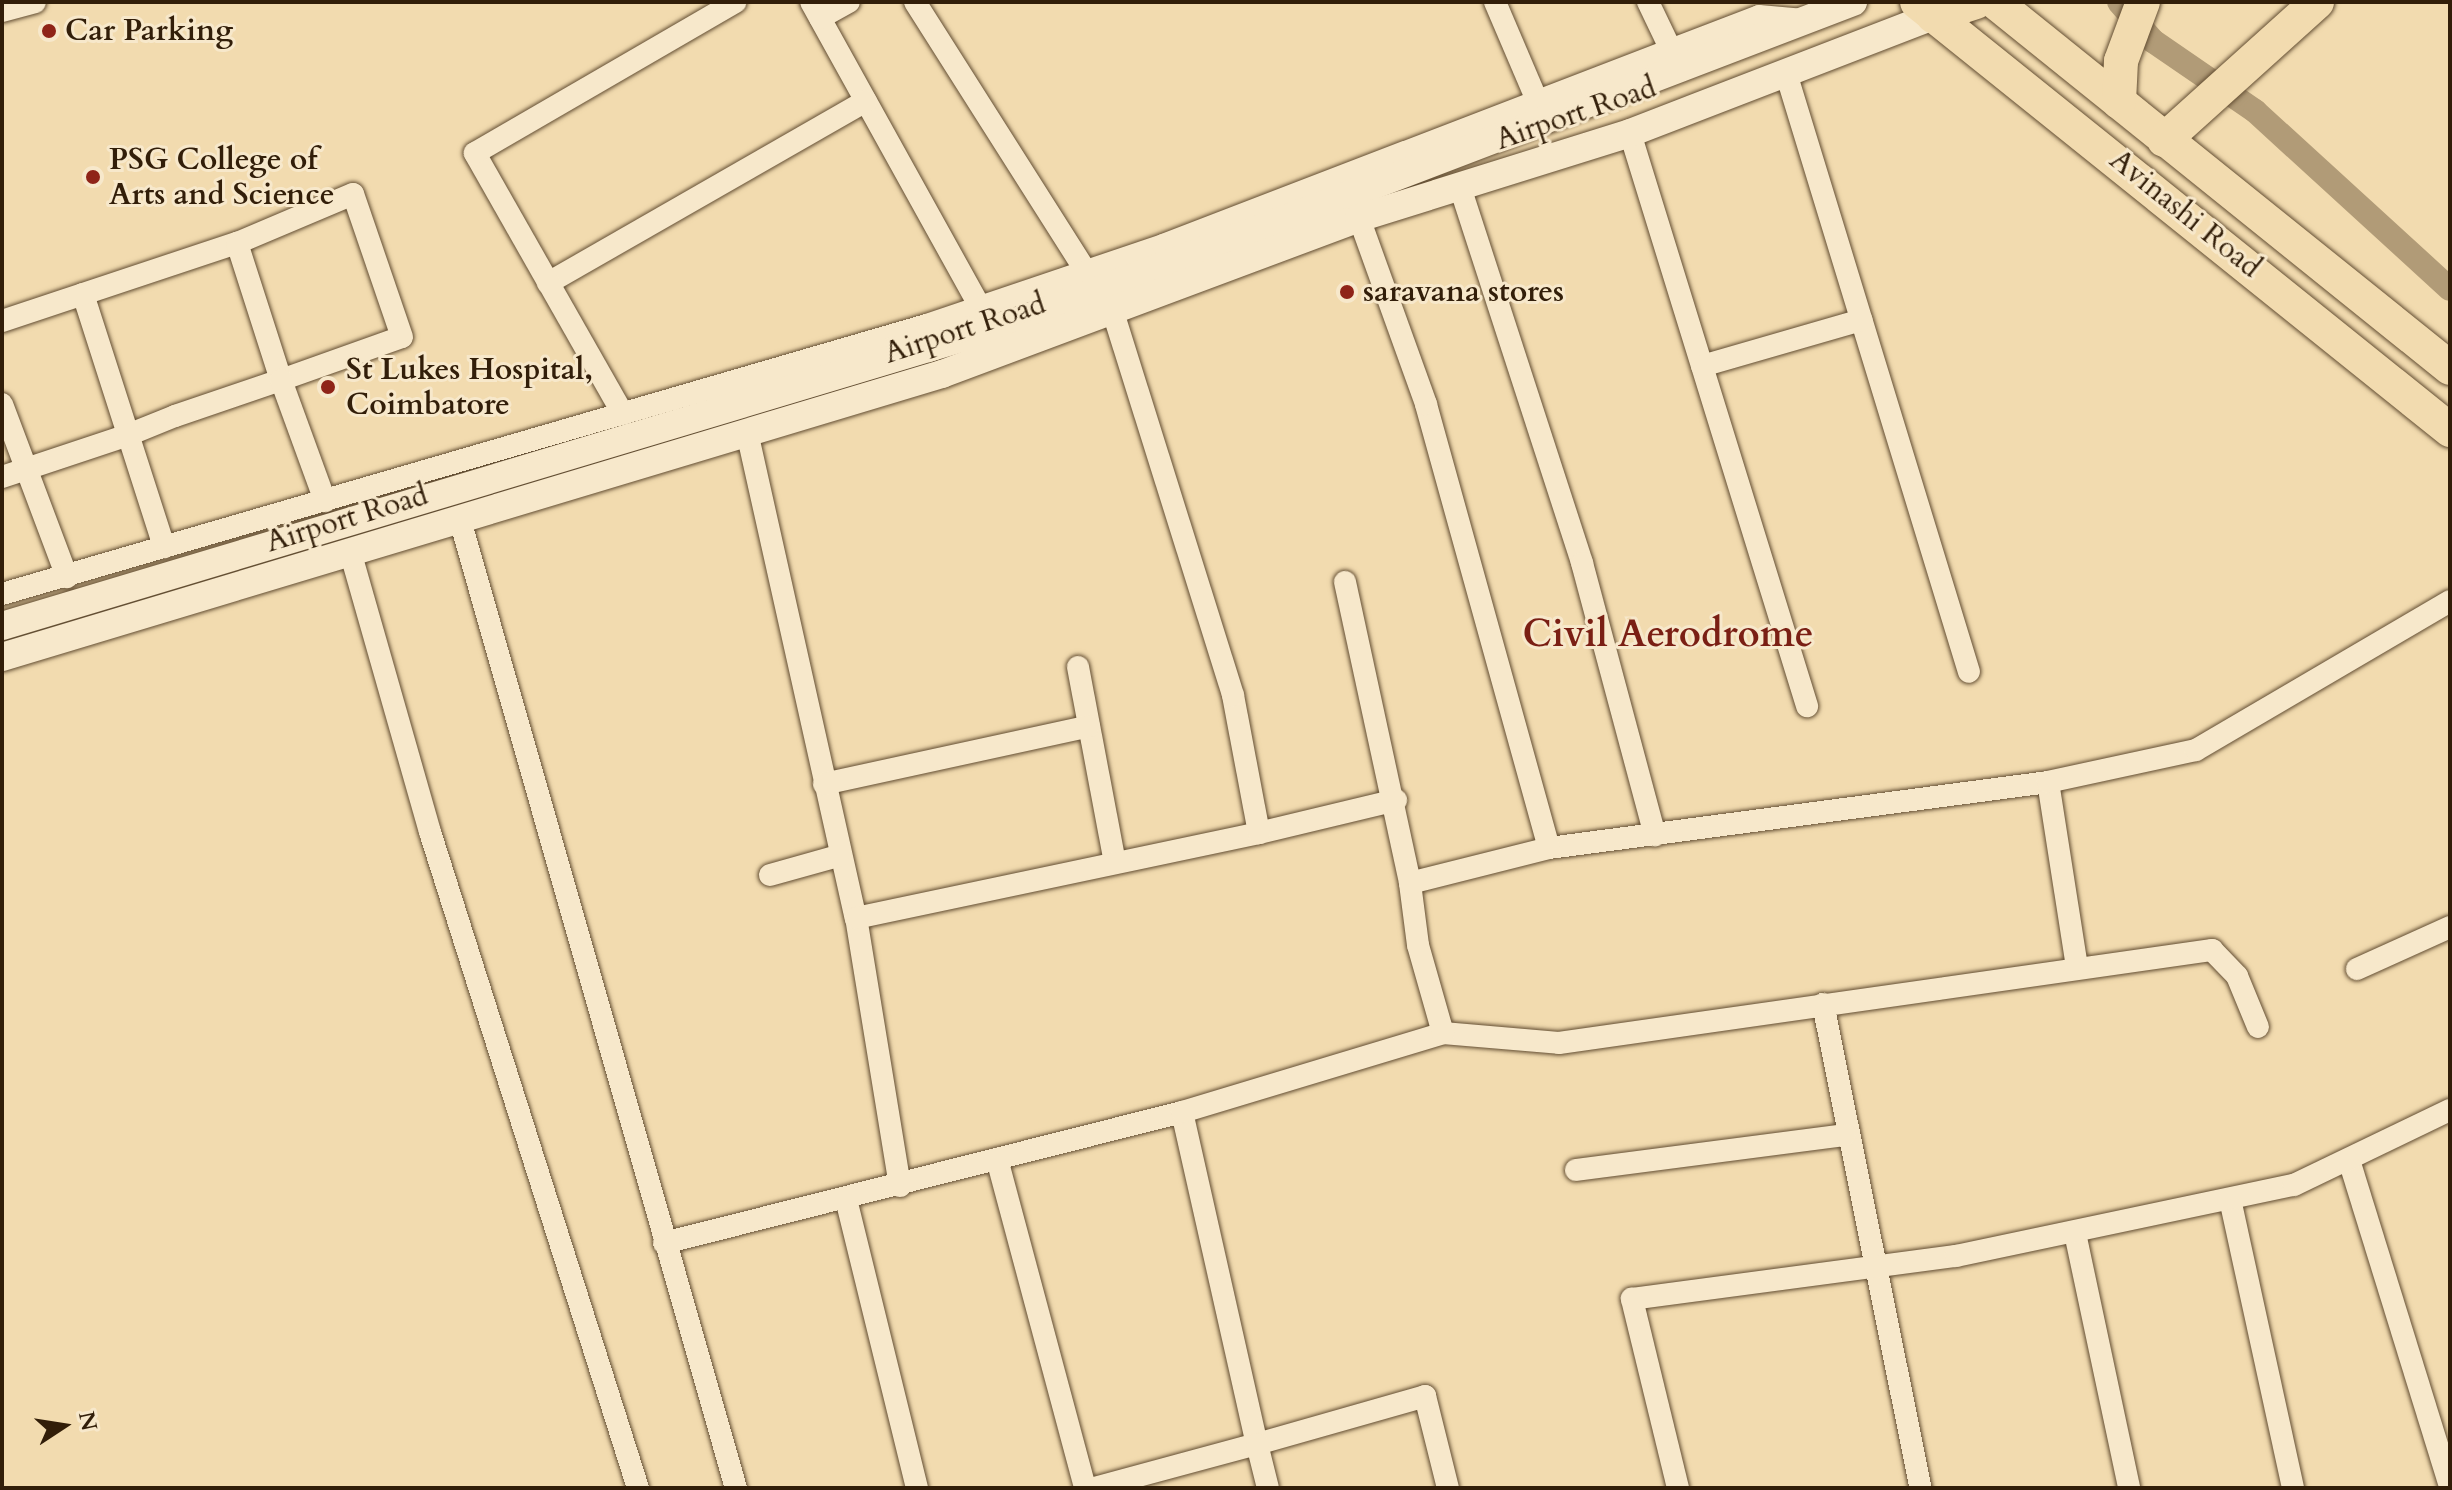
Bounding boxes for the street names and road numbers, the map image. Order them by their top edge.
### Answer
street label: Airport Road [1491,70,1661,158]
street label: Avinashi Road [2102,142,2268,286]
street label: Airport Road [880,286,1050,372]
street label: Airport Road [262,477,432,561]

